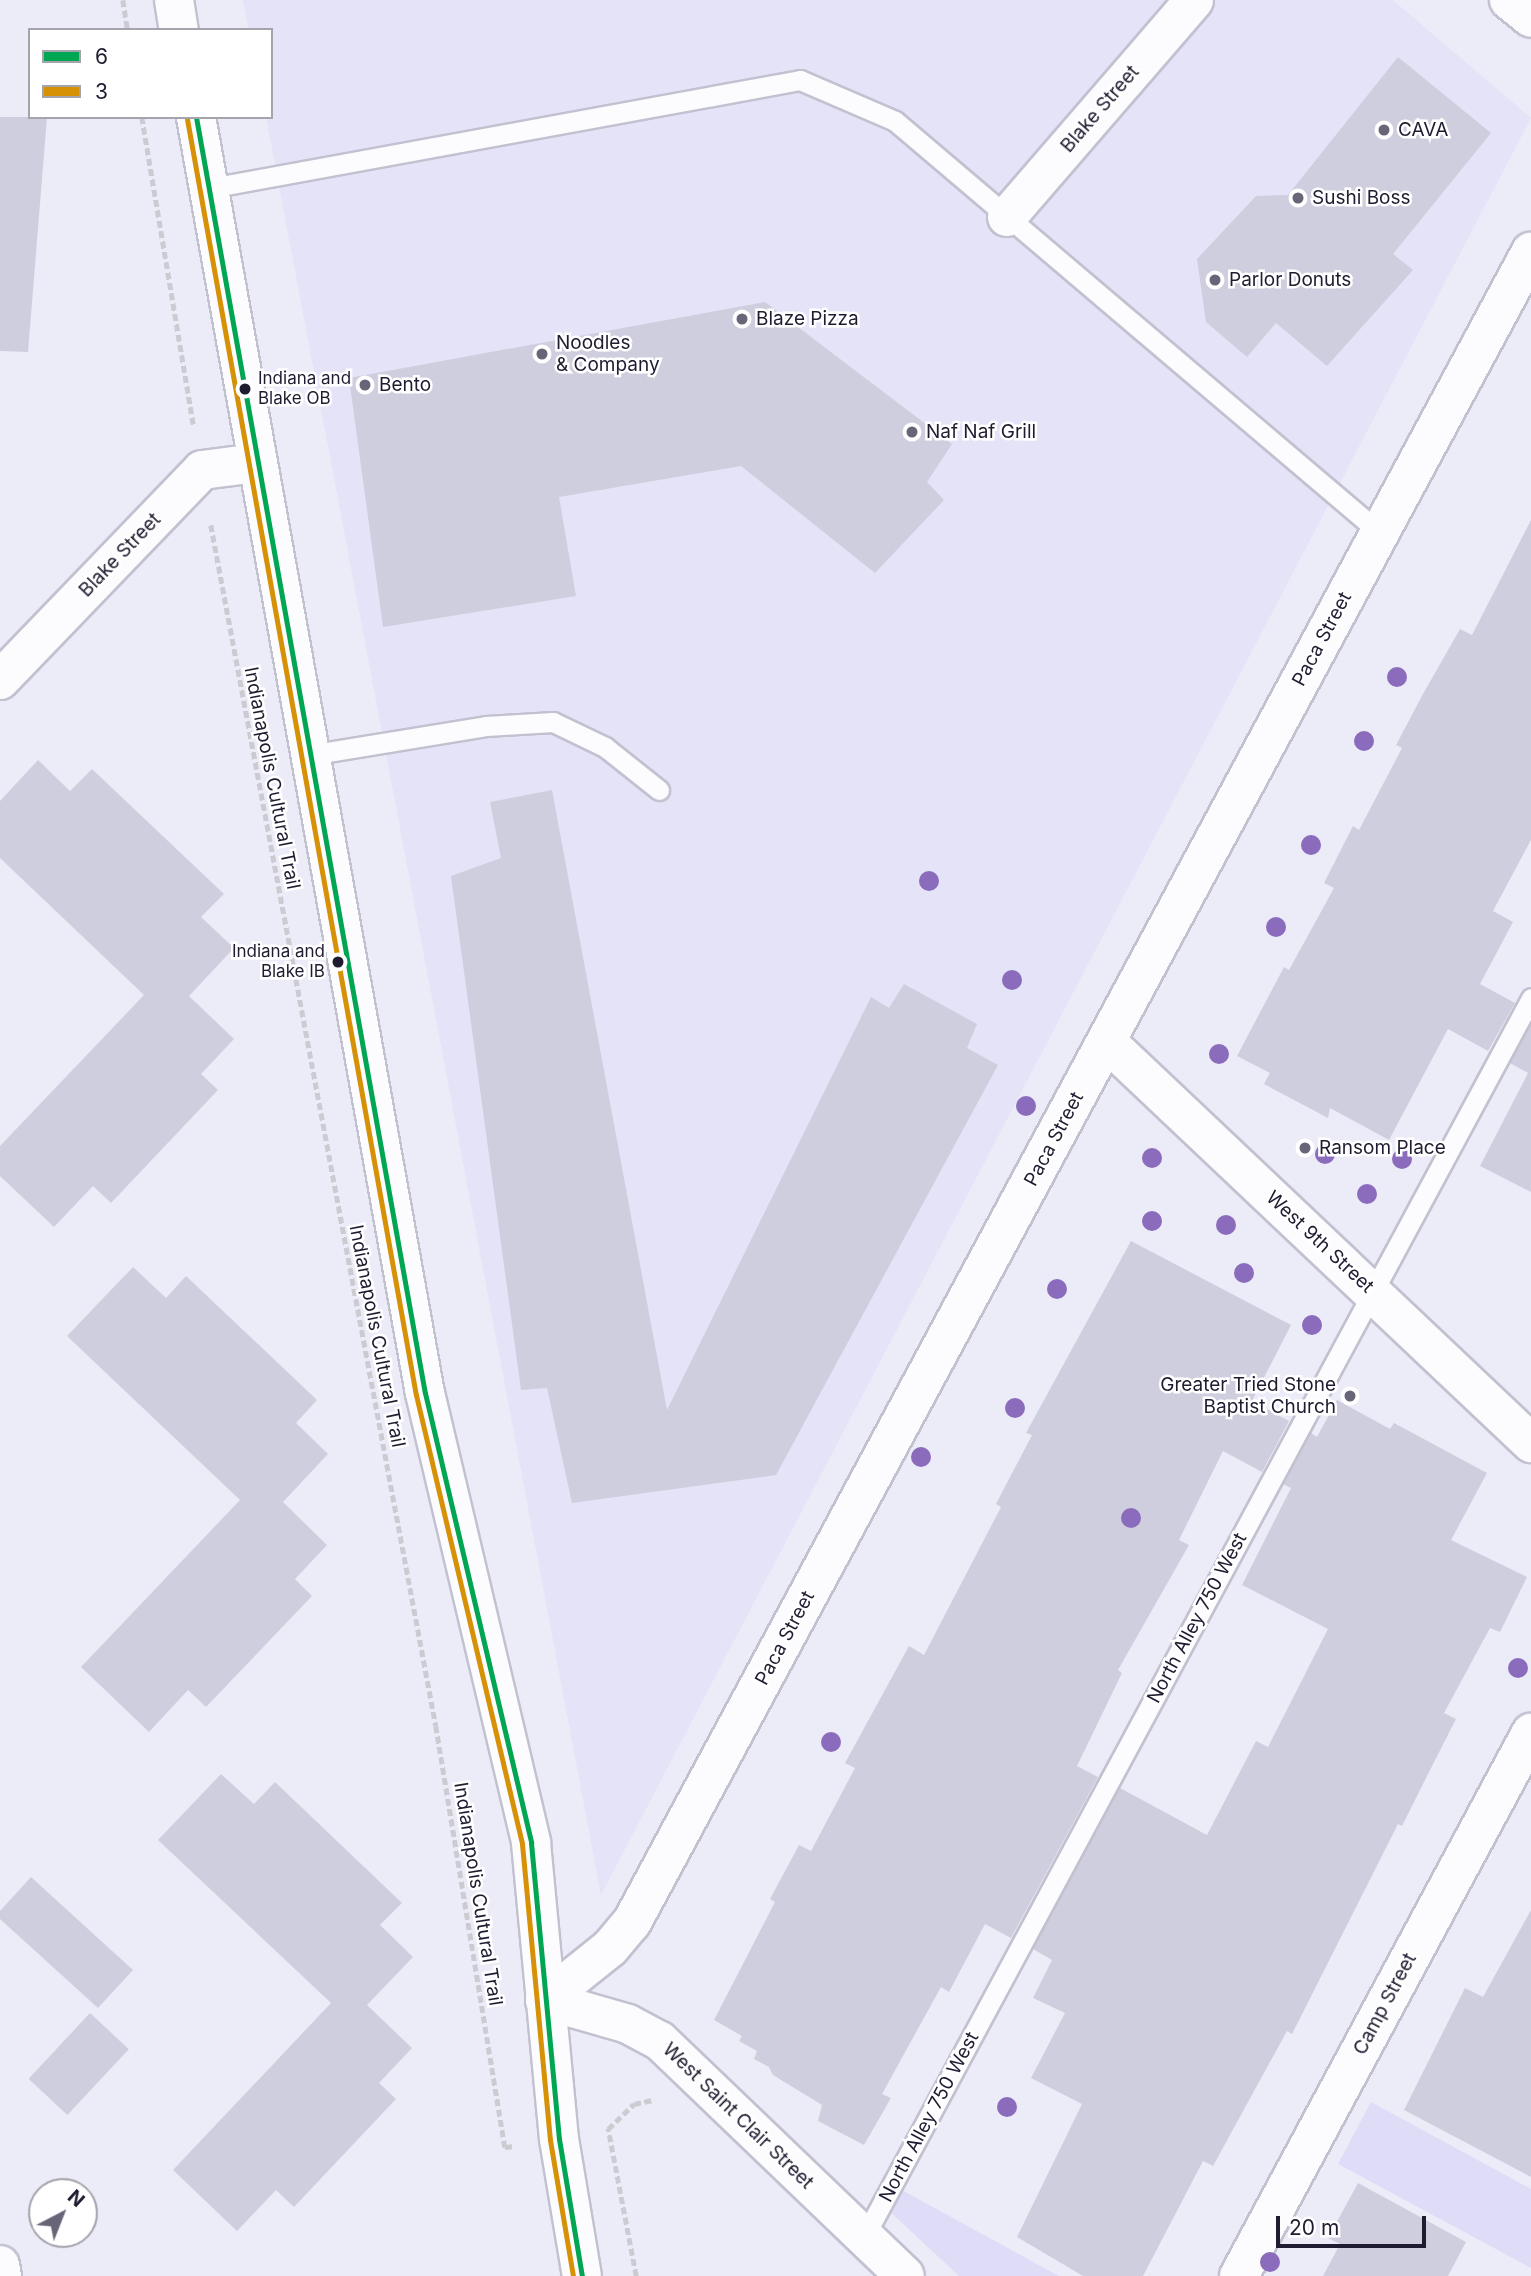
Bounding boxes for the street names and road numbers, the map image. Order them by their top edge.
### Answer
street label: Blake Street [1056,61,1144,157]
street label: Blake Street [74,508,166,602]
street label: Paca Street [1288,588,1356,690]
street label: Indianapolis Cultural Trail [239,665,305,891]
street label: Paca Street [1020,1088,1088,1190]
street label: West 9th Street [1261,1186,1379,1298]
street label: Indianapolis Cultural Trail [344,1223,410,1449]
street label: North Alley 750 West [1142,1529,1252,1707]
street label: Paca Street [751,1587,819,1689]
street label: Indianapolis Cultural Trail [449,1781,507,2007]
street label: Camp Street [1349,1949,1421,2059]
street label: North Alley 750 West [874,2028,984,2206]
street label: West Saint Clair Street [658,2038,818,2194]

